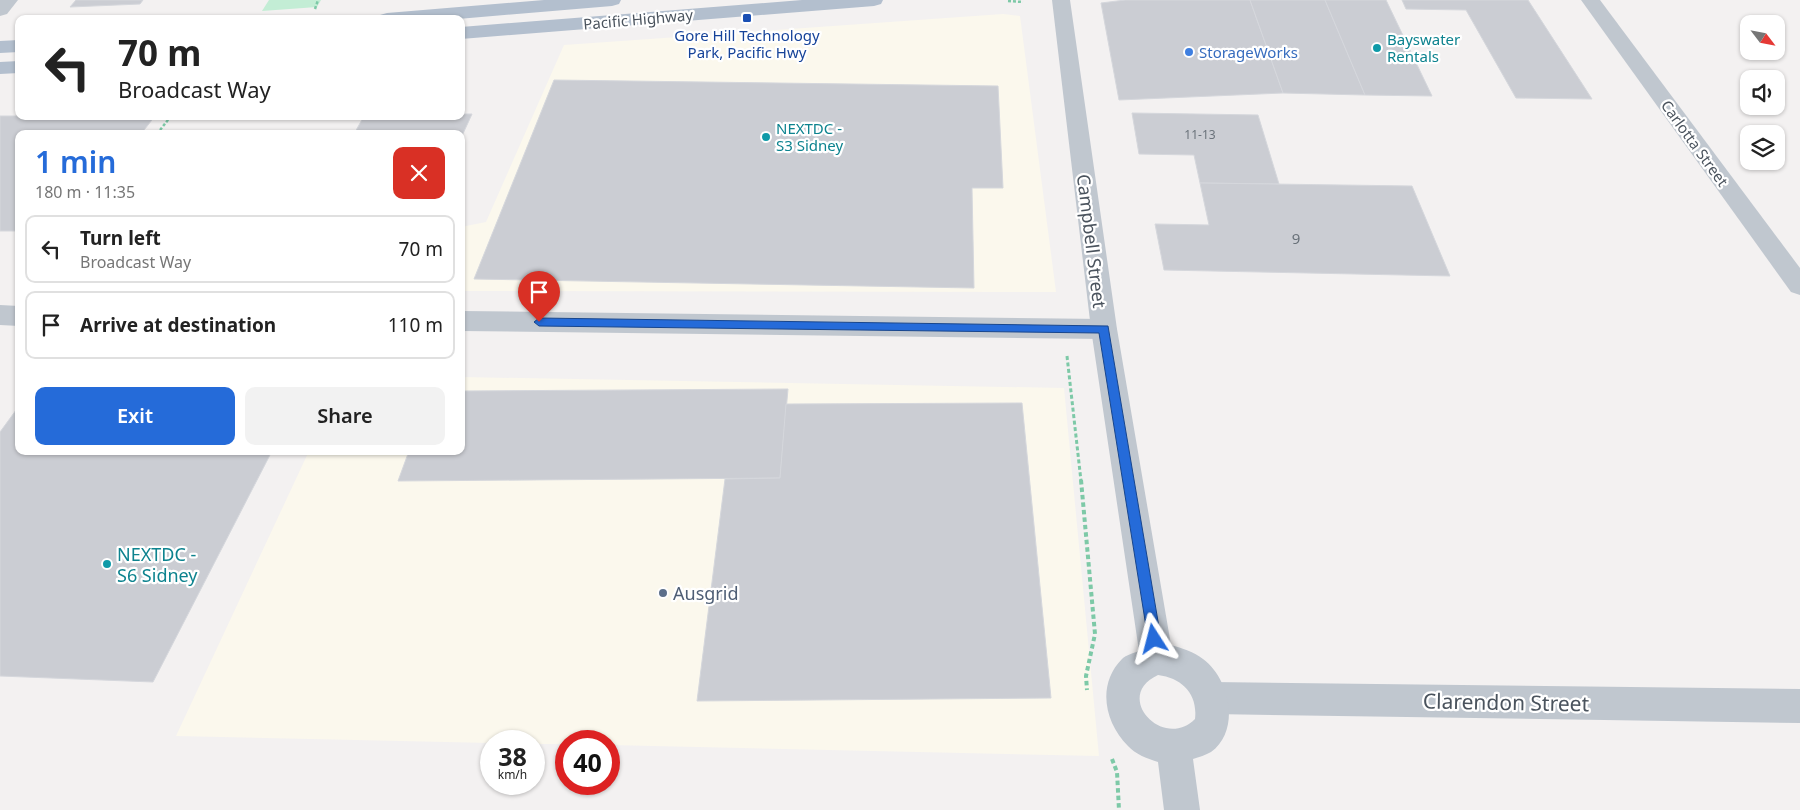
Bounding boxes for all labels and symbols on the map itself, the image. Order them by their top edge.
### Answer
street label: Pacific Highway [582,4,694,34]
marker: Gore Hill Technology Park, Pacific Hwy [741,12,753,24]
north arrow [1740,15,1785,60]
place label: Gore Hill Technology Park, Pacific Hwy [674,25,820,62]
place label: Bayswater Rentals [1387,29,1460,66]
place label: StorageWorks [1199,42,1298,62]
marker: Bayswater Rentals [1371,42,1383,54]
marker: StorageWorks [1183,46,1195,58]
street label: Carlotta Street [1657,96,1733,191]
place label: NEXTDC - S3 Sidney [776,118,843,155]
house number: 11-13 [1184,126,1216,143]
marker: NEXTDC - S3 Sidney [760,131,772,143]
street label: Campbell Street [1072,173,1112,310]
house number: 9 [1292,228,1300,248]
pin [518,271,560,322]
place label: NEXTDC - S6 Sidney [117,542,198,587]
marker: NEXTDC - S6 Sidney [101,558,113,570]
place label: Ausgrid [673,581,738,605]
marker: Ausgrid [657,587,669,599]
position arrow [1127,612,1179,664]
street label: Clarendon Street [1423,687,1590,717]
speed limit sign: 40 [555,730,620,795]

